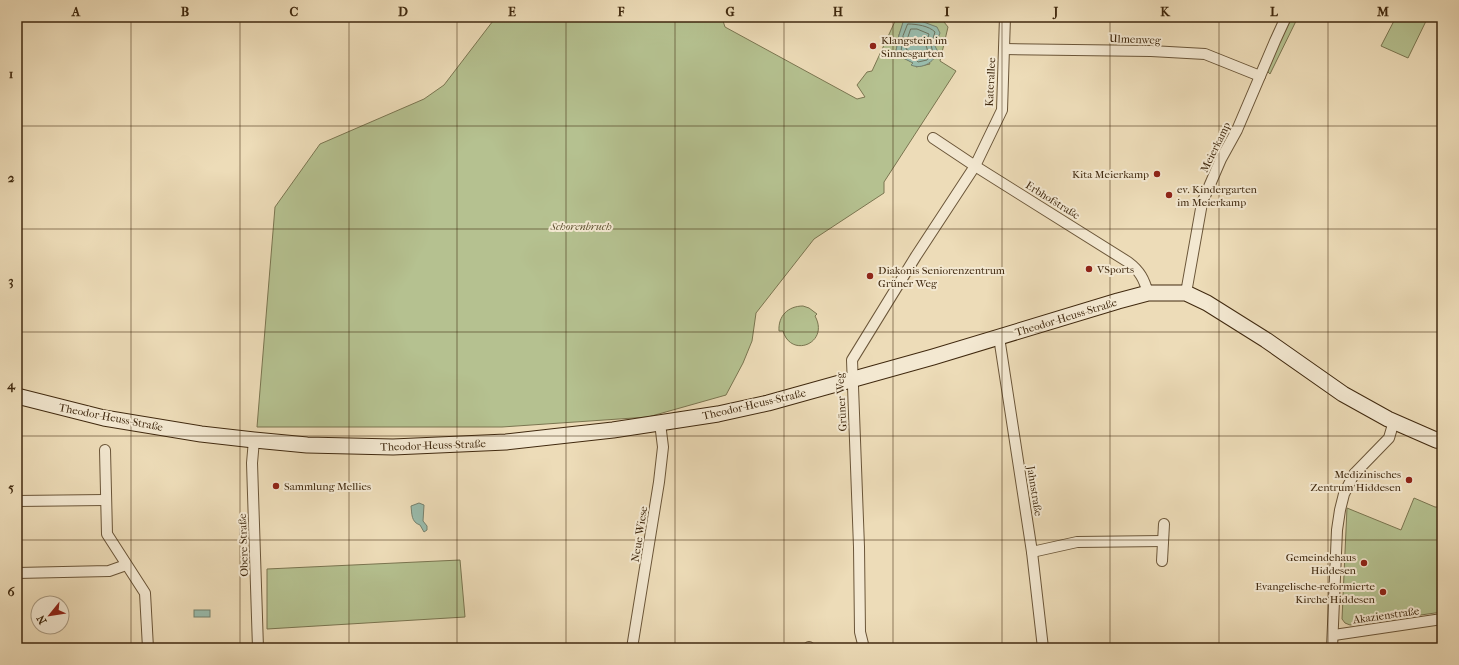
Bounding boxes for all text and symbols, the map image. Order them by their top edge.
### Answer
text: A [71,4,81,19]
text: B [181,4,190,19]
text: C [290,4,299,19]
text: D [398,4,408,19]
text: E [508,4,516,19]
text: F [617,4,625,19]
text: G [725,4,735,19]
text: H [833,4,844,19]
text: I [944,4,950,19]
text: J [1052,4,1059,20]
text: K [1160,4,1171,19]
text: L [1270,4,1279,19]
text: M [1376,4,1389,19]
street label: Ulmenweg [1109,32,1161,47]
place label: Klangstein im Sinnesgarten [881,34,948,60]
marker: Klangstein im Sinnesgarten [868,41,878,51]
street label: Katerallee [983,57,998,107]
text: 1 [9,66,14,81]
street label: Meierkamp [1198,120,1233,175]
place label: Kita Meierkamp [1072,168,1149,181]
marker: Kita Meierkamp [1152,169,1162,179]
text: 2 [8,170,15,185]
street label: Erbhofstraße [1023,179,1083,223]
place label: ev. Kindergarten im Meierkamp [1177,183,1258,209]
marker: ev. Kindergarten im Meierkamp [1164,190,1174,200]
park label: Schorenbruch [549,220,612,233]
place label: VSports [1096,263,1134,276]
place label: Diakonis Seniorenzentrum Grüner Weg [878,264,1006,290]
marker: VSports [1084,264,1094,274]
marker: Diakonis Seniorenzentrum Grüner Weg [865,271,875,281]
text: 3 [8,273,14,289]
street label: Theodor-Heuss-Straße [1014,296,1119,339]
street label: Grüner Weg [833,372,850,432]
text: 4 [6,377,16,393]
street label: Theodor-Heuss-Straße [701,386,808,423]
street label: Theodor-Heuss-Straße [58,401,165,434]
street label: Theodor-Heuss-Straße [380,437,487,454]
street label: Jahnstraße [1024,464,1045,518]
place label: Medizinisches Zentrum Hiddesen [1310,468,1402,494]
marker: Medizinisches Zentrum Hiddesen [1404,475,1414,485]
text: 5 [8,480,14,495]
place label: Sammlung Mellies [284,480,371,493]
marker: Sammlung Mellies [271,481,281,491]
street label: Neue Wiese [629,505,650,563]
street label: Obere Straße [236,513,251,577]
place label: Gemeindehaus Hiddesen [1286,551,1357,577]
marker: Gemeindehaus Hiddesen [1359,558,1369,568]
place label: Evangelische-reformierte Kirche Hiddesen [1255,580,1376,606]
text: 6 [7,584,15,599]
marker: Evangelische-reformierte Kirche Hiddesen [1378,587,1388,597]
north arrow [30,595,70,635]
street label: Akazienstraße [1351,604,1421,627]
text: N [34,612,49,627]

